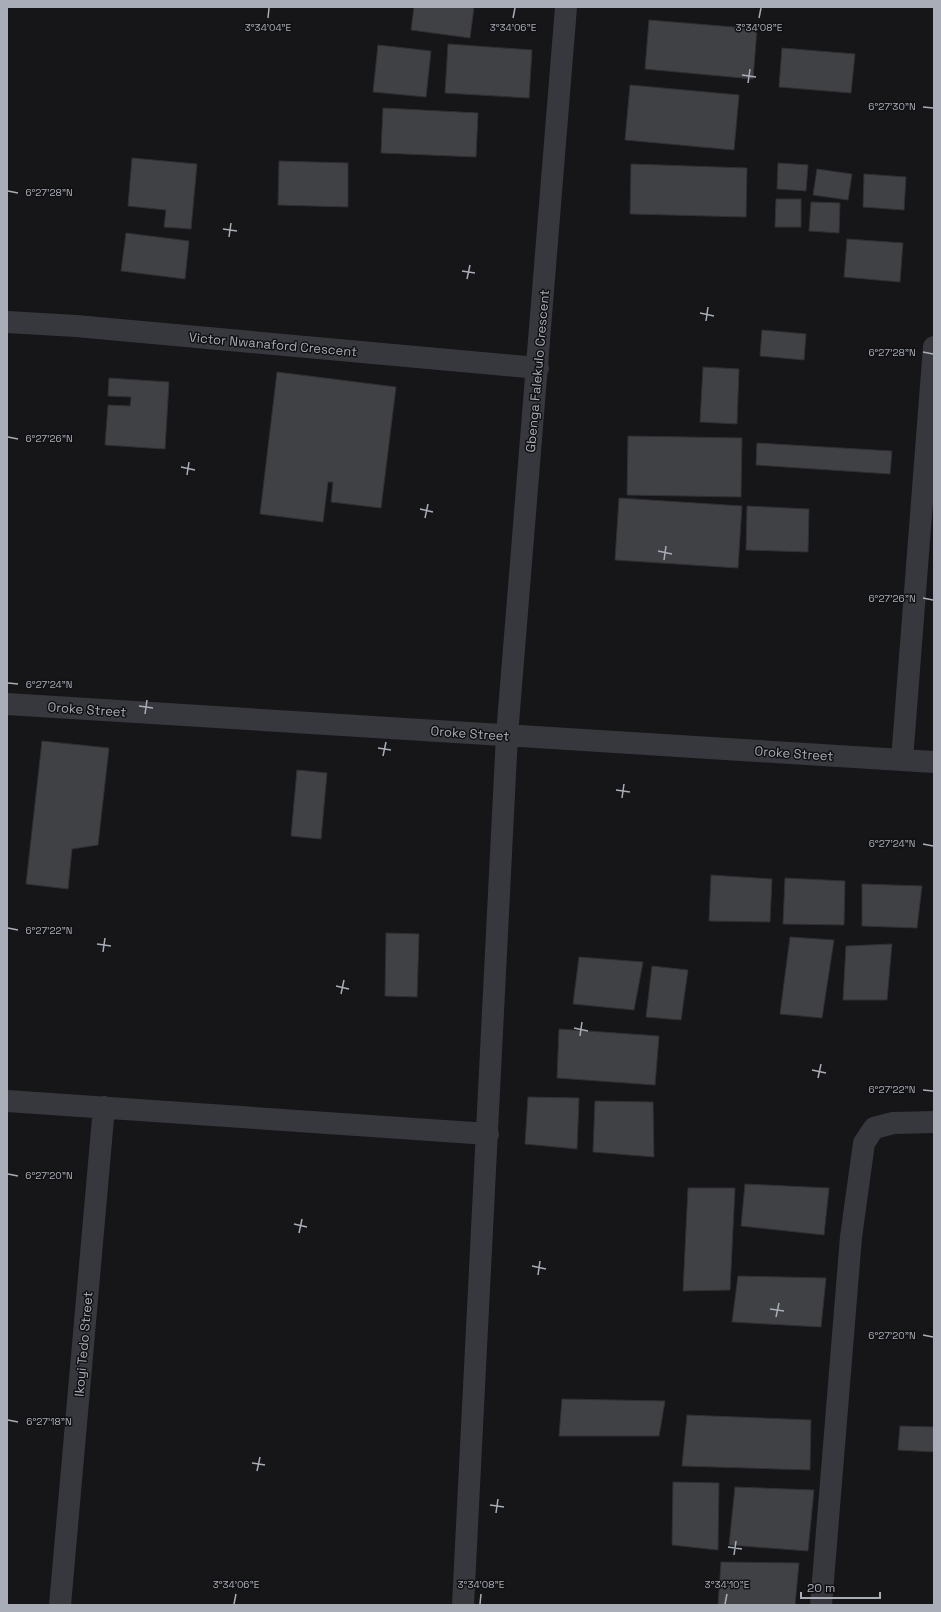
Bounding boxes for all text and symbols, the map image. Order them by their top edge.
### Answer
text: 3°34'04"E [245,21,292,34]
text: 3°34'06"E [490,21,537,34]
text: 3°34'08"E [736,21,783,34]
text: 6°27'30"N [868,100,916,113]
text: 6°27'28"N [25,186,73,199]
street label: Gbenga Falekulo Crescent [522,289,553,453]
street label: Victor Nwanaford Crescent [188,329,358,360]
text: 6°27'28"N [868,346,916,359]
text: 6°27'26"N [25,432,73,445]
text: 6°27'26"N [868,592,916,605]
text: 6°27'24"N [26,678,72,691]
street label: Oroke Street [47,698,127,721]
street label: Oroke Street [430,722,510,745]
street label: Oroke Street [754,742,834,765]
text: 6°27'24"N [869,837,915,850]
text: 6°27'22"N [26,924,72,937]
text: 6°27'22"N [869,1083,915,1096]
text: 6°27'20"N [25,1169,73,1182]
street label: Ikoyi Tedo Street [70,1291,97,1397]
text: 6°27'20"N [868,1329,916,1342]
text: 6°27'18"N [26,1415,72,1428]
scale bar [801,1574,880,1600]
text: 3°34'06"E [213,1578,260,1591]
text: 3°34'08"E [458,1578,505,1591]
text: 3°34'10"E [705,1578,750,1591]
text: 20 m [807,1580,835,1596]

